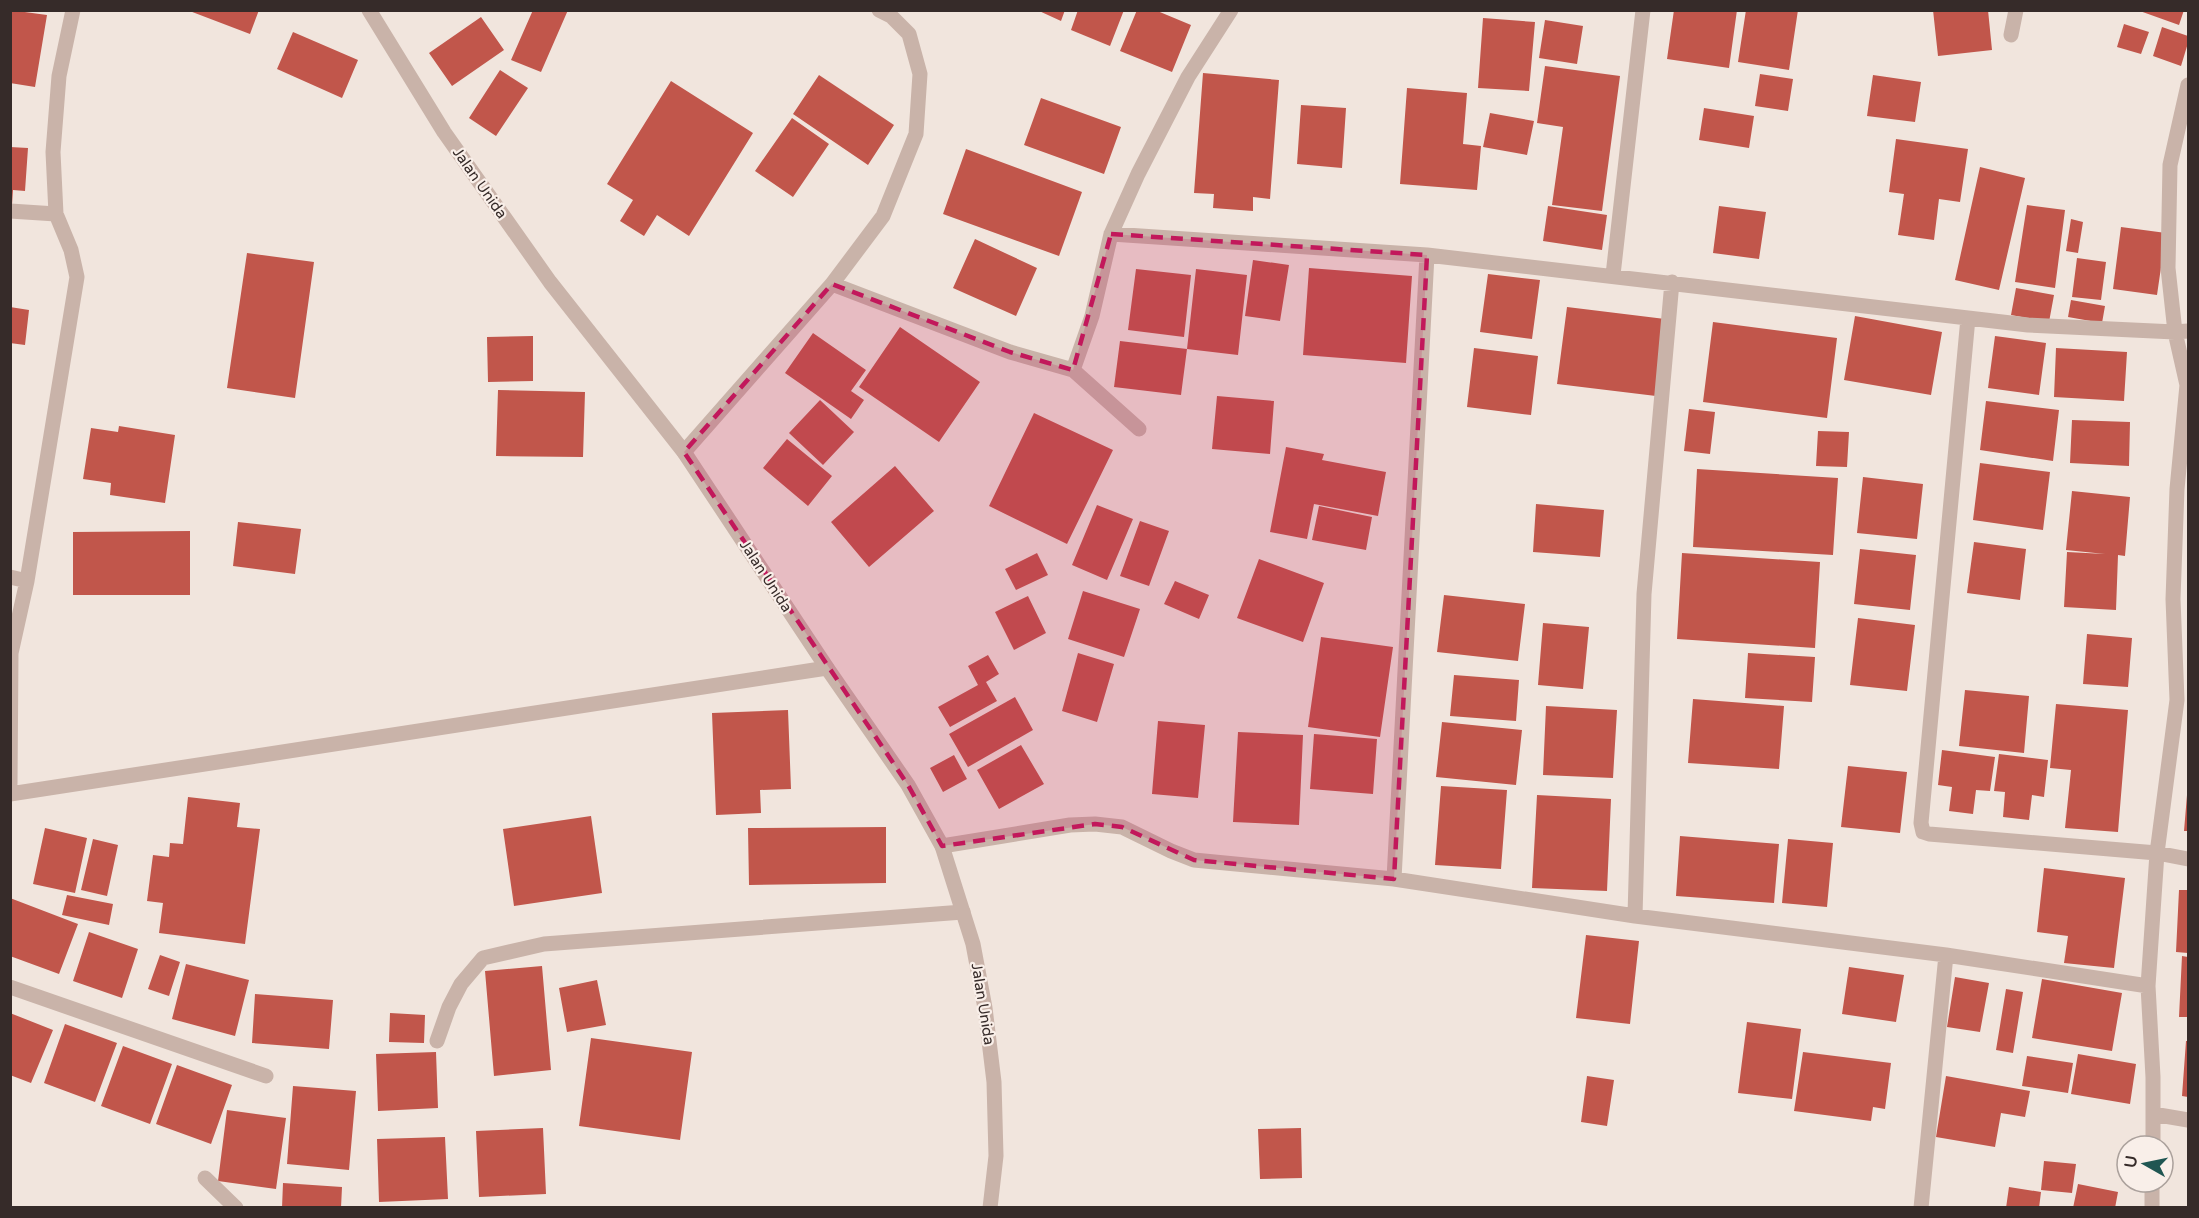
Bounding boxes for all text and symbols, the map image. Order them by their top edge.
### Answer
street label: Jalan Unida [449,144,511,222]
street label: Jalan Unida [736,537,796,615]
street label: Jalan Unida [968,962,998,1046]
north arrow [2115,1134,2175,1194]
text: U [2120,1154,2142,1169]

